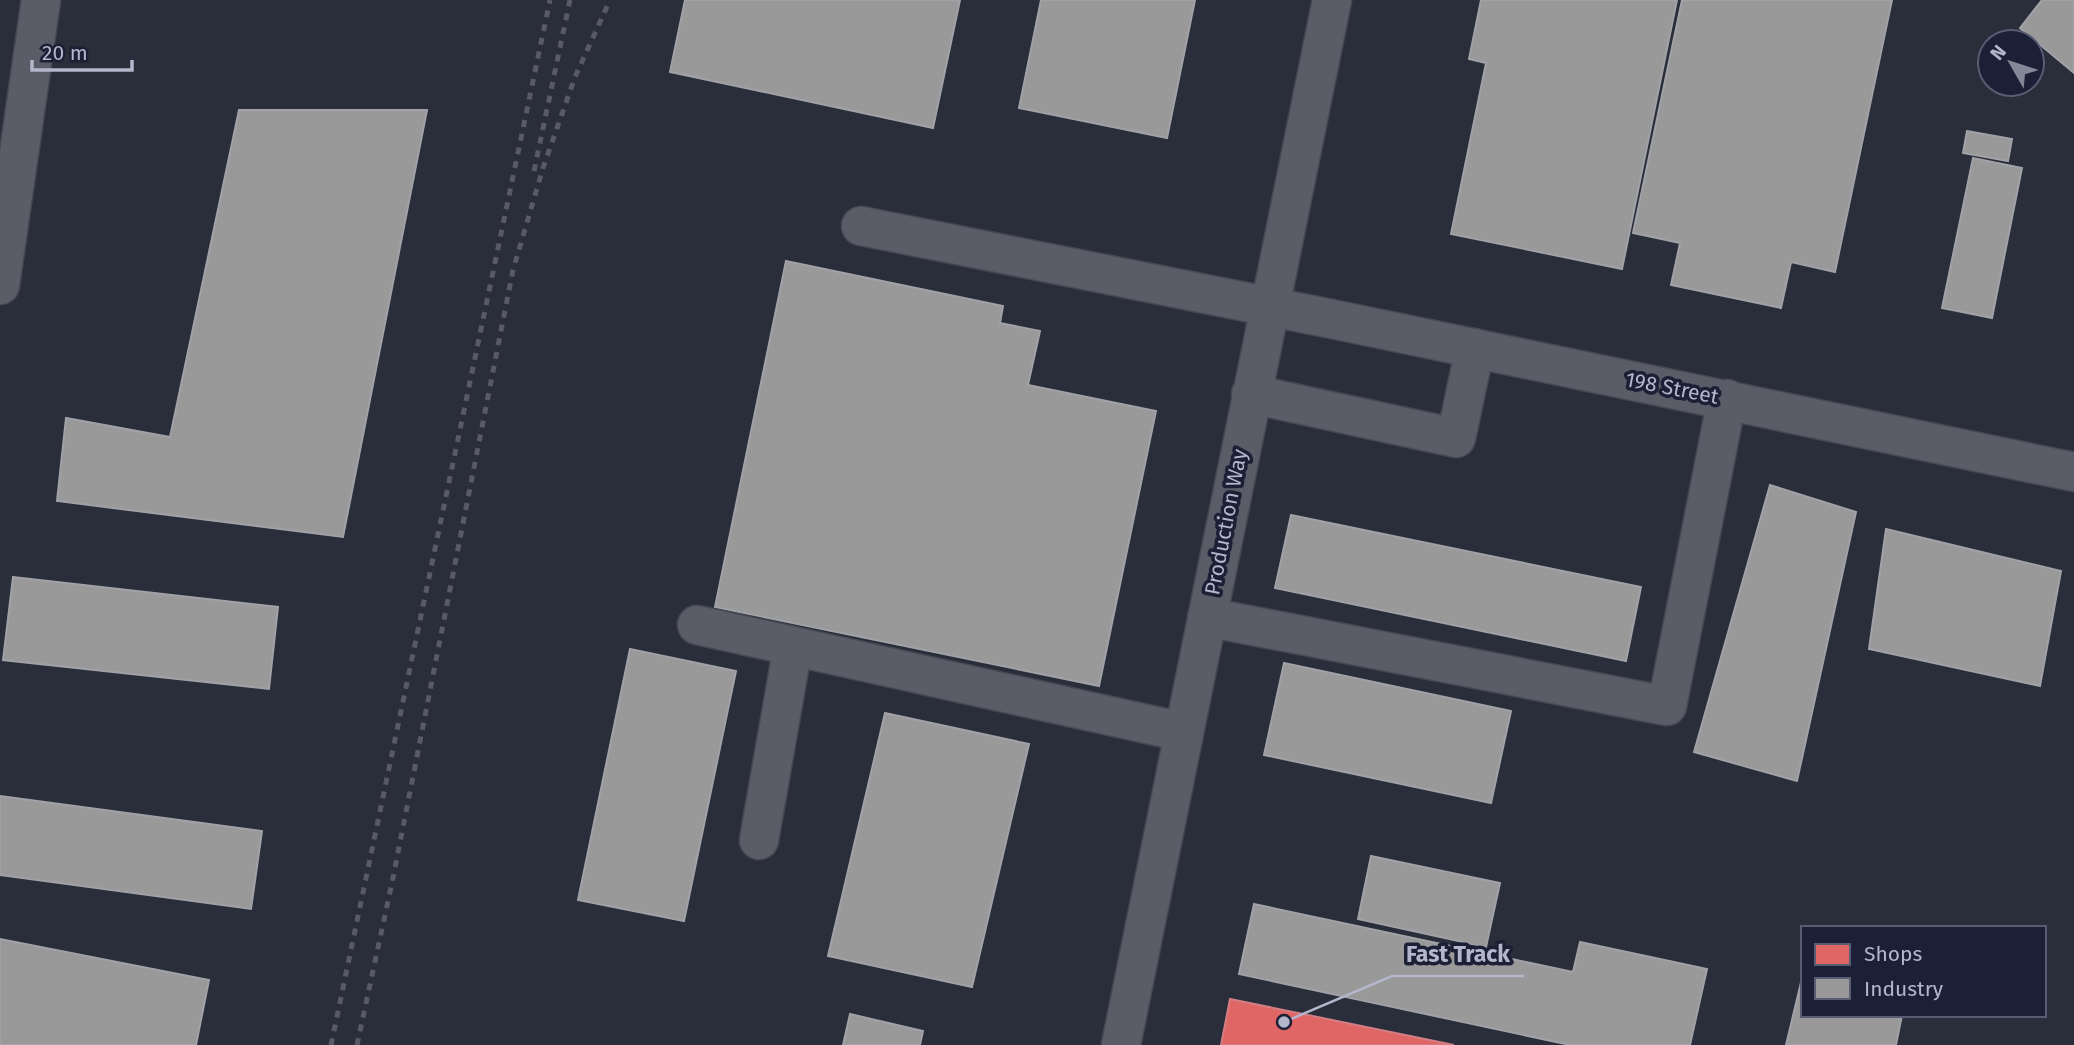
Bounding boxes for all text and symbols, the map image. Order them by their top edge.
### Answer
scale bar [32,28,131,72]
north arrow [1976,28,2046,98]
text: 20 m [42,40,88,66]
text: N [1985,40,2011,65]
street label: 198 Street [1623,366,1721,410]
street label: Production Way [1199,446,1253,597]
legend [1801,926,2046,1017]
callout: Fast Track [1392,932,1524,976]
text: Fast Track [1406,940,1510,968]
text: Shops [1864,941,1922,967]
text: Industry [1864,976,1944,1002]

